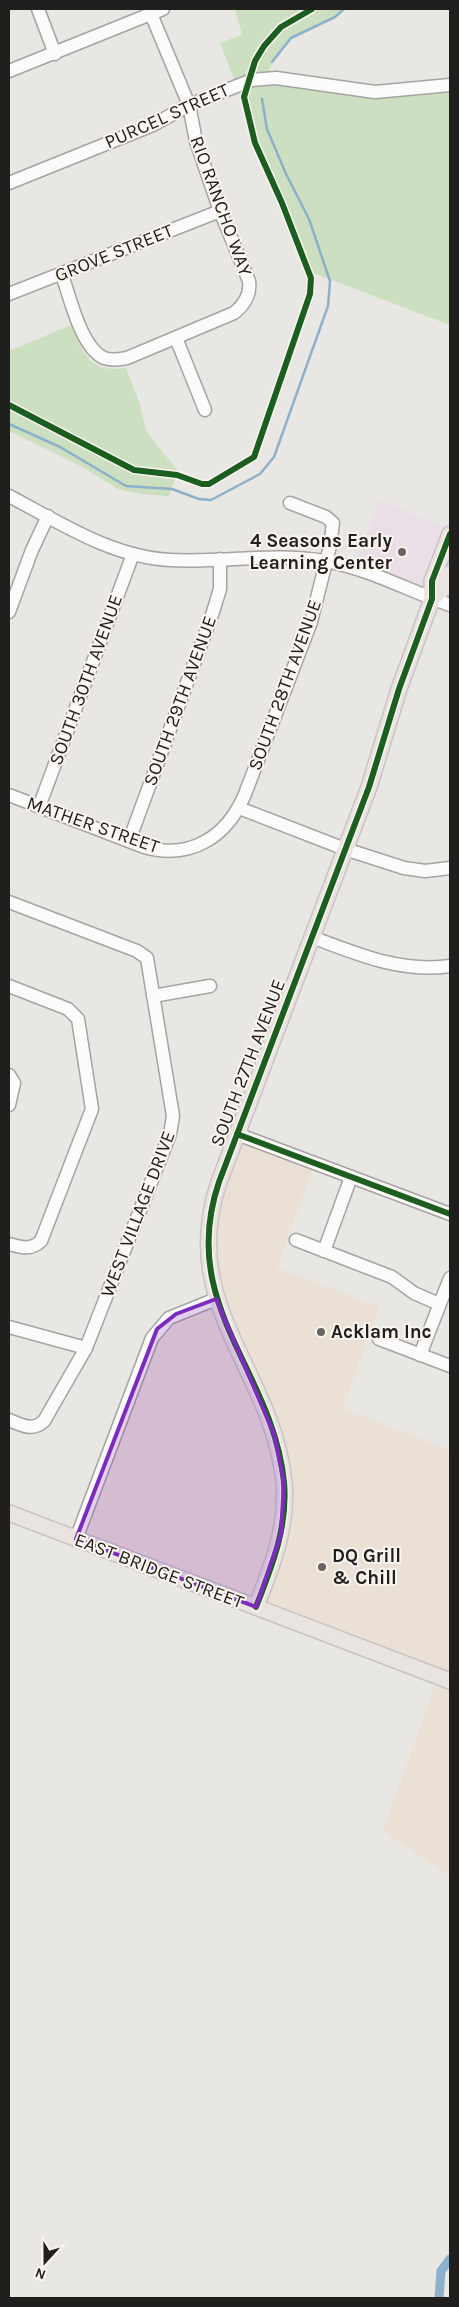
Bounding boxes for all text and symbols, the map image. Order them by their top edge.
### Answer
street label: PURCEL STREET [101,79,233,153]
street label: RIO RANCHO WAY [185,133,257,280]
street label: GROVE STREET [52,219,177,287]
place label: 4 Seasons Early Learning Center [249,530,393,574]
marker: 4 Seasons Early Learning Center [396,546,408,558]
street label: SOUTH 30TH AVENUE [45,592,127,768]
street label: SOUTH 28TH AVENUE [244,597,326,773]
street label: SOUTH 29TH AVENUE [139,613,221,789]
street label: MATHER STREET [24,792,163,858]
street label: SOUTH 27TH AVENUE [206,976,290,1150]
street label: WEST VILLAGE DRIVE [96,1128,180,1300]
place label: Acklam Inc [331,1321,432,1343]
marker: Acklam Inc [315,1326,327,1338]
street label: EAST BRIDGE STREET [71,1529,247,1614]
place label: DQ Grill & Chill [332,1545,401,1589]
marker: DQ Grill & Chill [316,1561,328,1573]
north arrow [20,2237,70,2287]
text: N [33,2264,48,2283]

